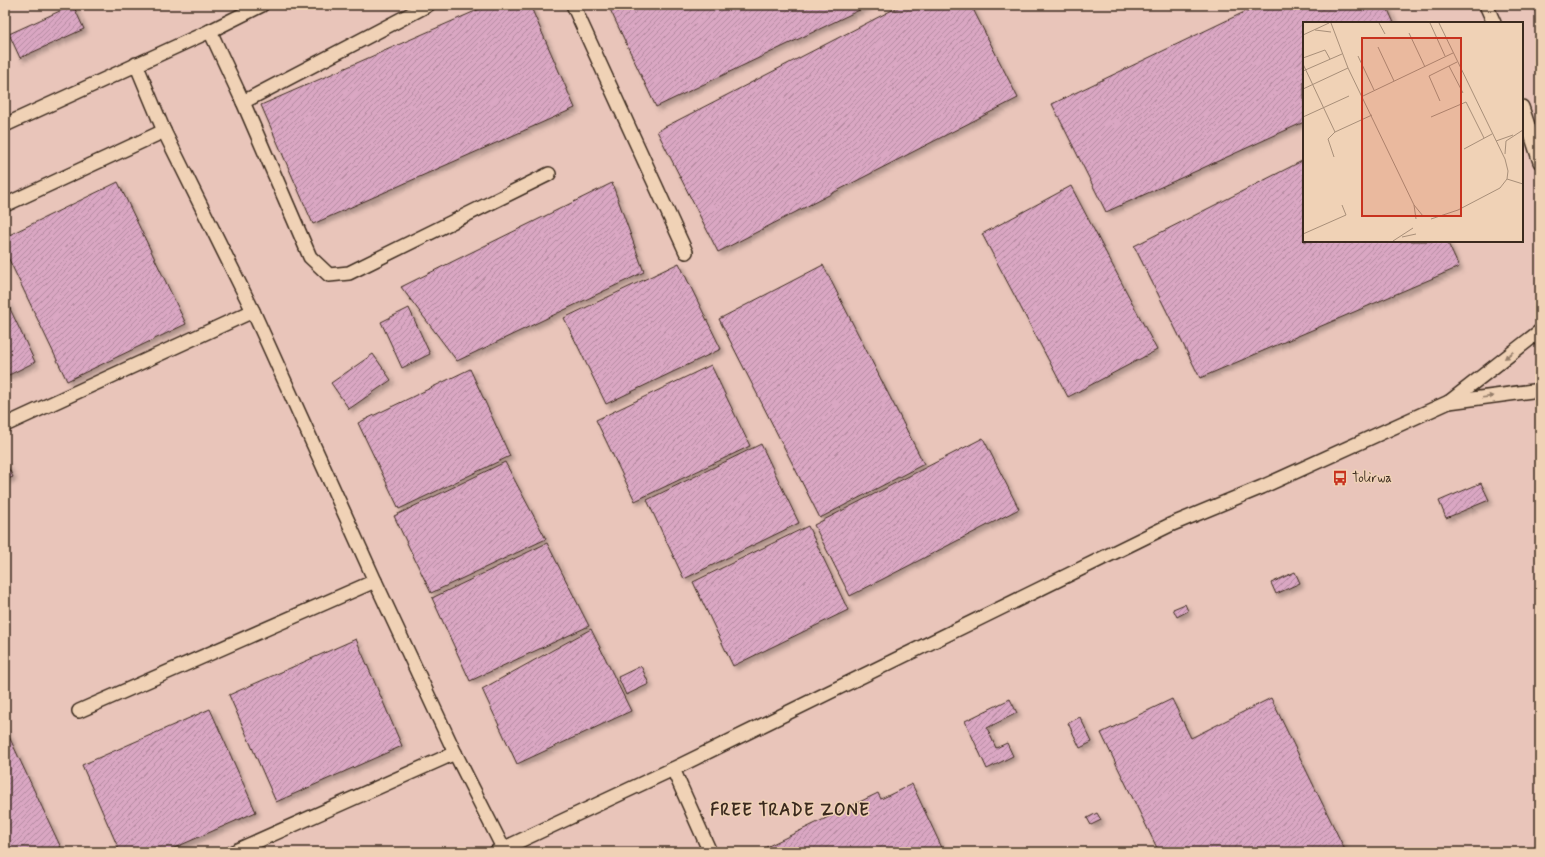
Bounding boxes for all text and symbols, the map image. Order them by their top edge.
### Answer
inset map [1303,22,1523,242]
one-way arrow [1504,350,1515,359]
one-way arrow [1482,394,1494,400]
bus stop icon: Tolirwa [1331,469,1349,487]
place label: Tolirwa [1352,470,1392,487]
district label: FREE TRADE ZONE [710,799,870,821]

